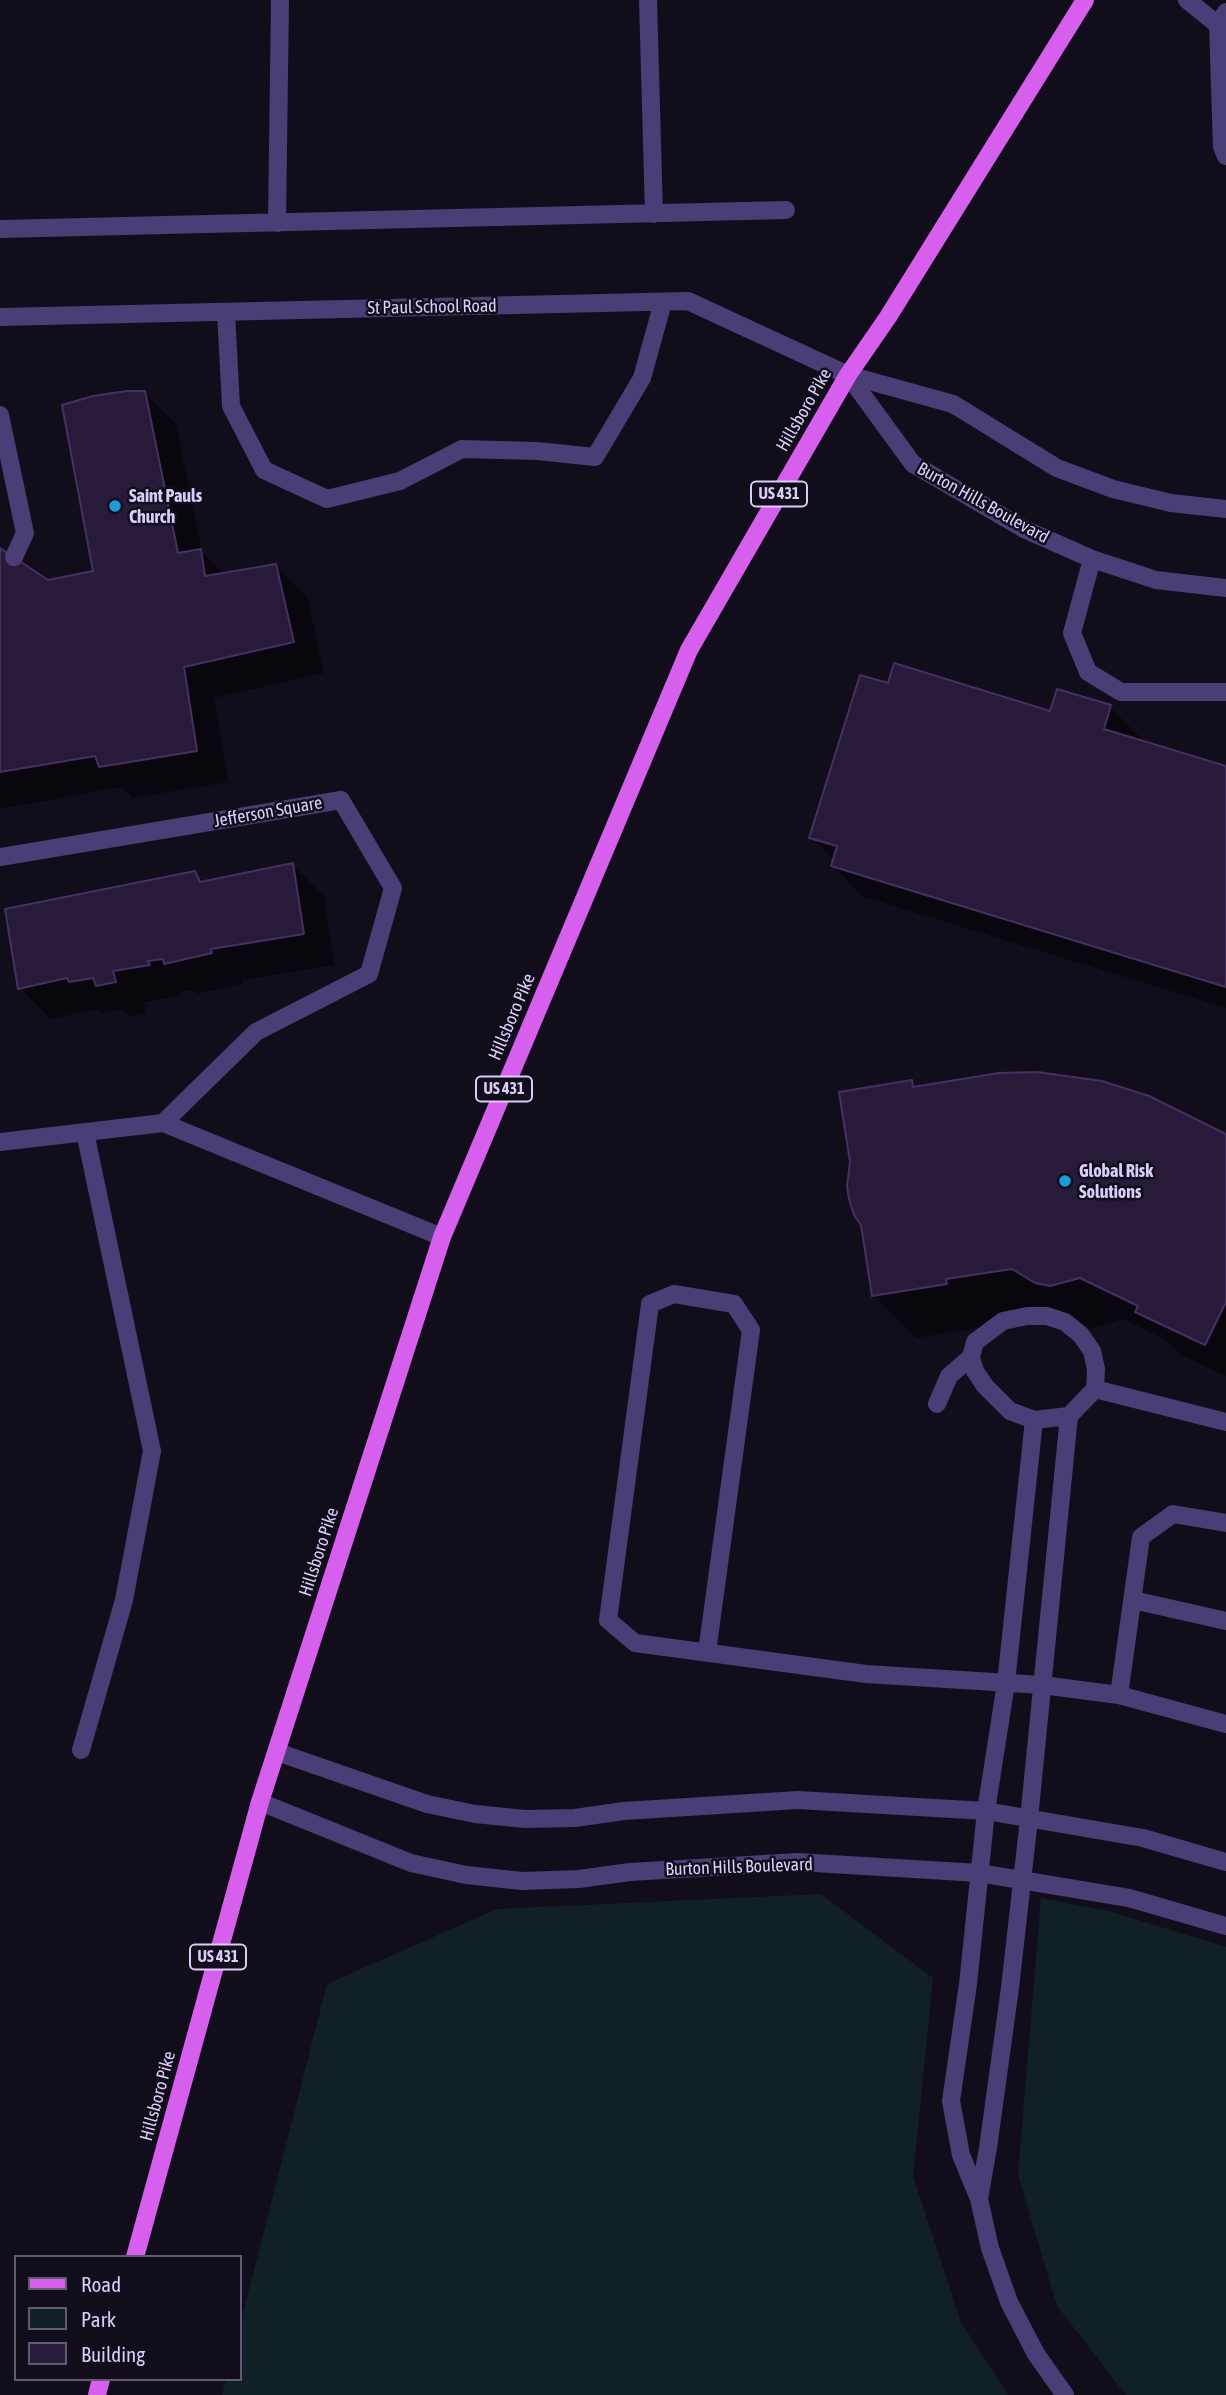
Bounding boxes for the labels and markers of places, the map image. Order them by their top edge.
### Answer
place label: Saint Pauls Church [129,485,202,528]
marker: Saint Pauls Church [107,498,123,514]
place label: Global Risk Solutions [1079,1160,1153,1202]
marker: Global Risk Solutions [1057,1173,1073,1189]

